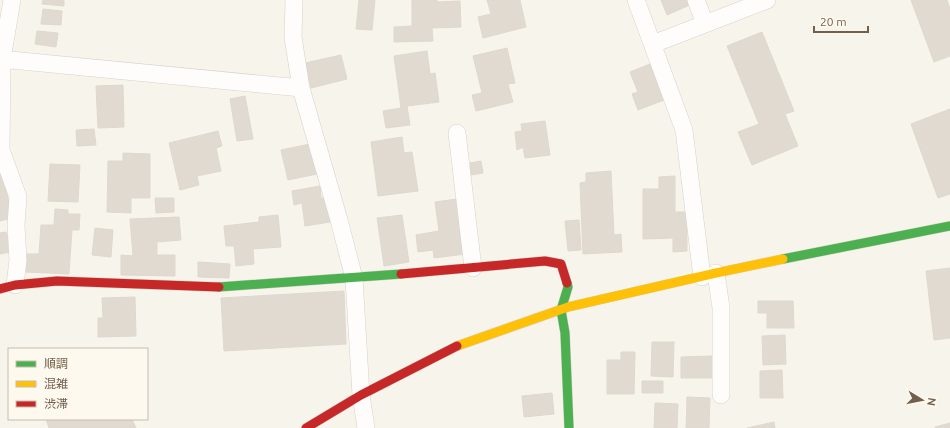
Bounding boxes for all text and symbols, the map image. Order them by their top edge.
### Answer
scale bar [814,8,868,34]
text: 20 m [820,15,847,28]
legend [8,348,148,420]
text: 順調 [44,357,68,370]
text: 混雑 [44,377,68,390]
north arrow [902,380,942,420]
text: 渋滞 [44,397,68,410]
text: N [925,397,938,407]

